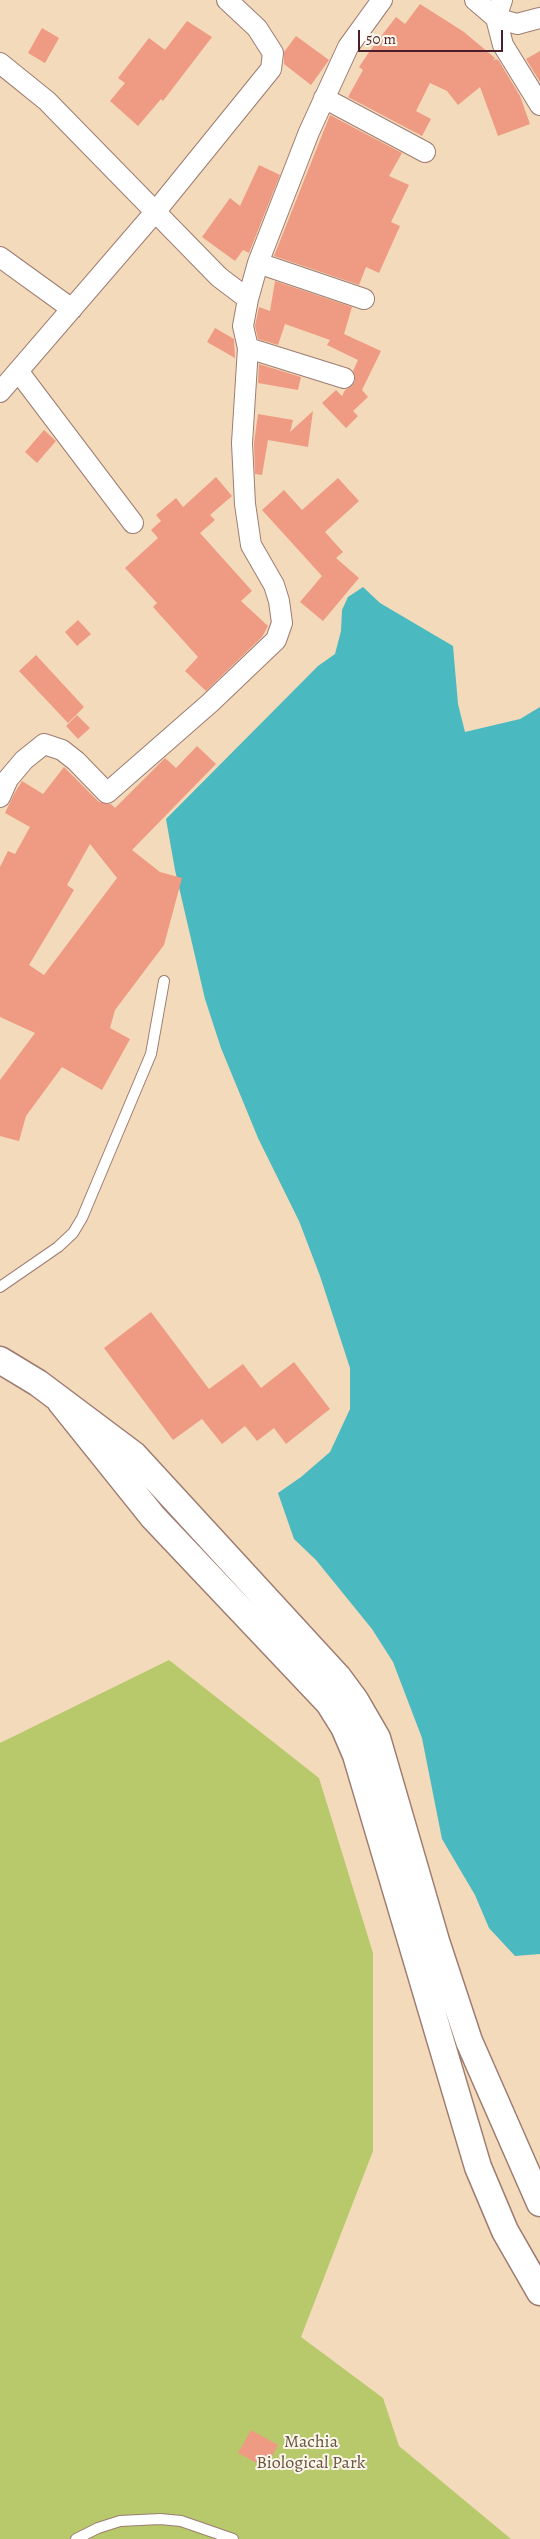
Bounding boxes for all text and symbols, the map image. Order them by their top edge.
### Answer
scale bar [360,20,505,52]
text: 50 m [366,29,396,49]
park label: Machia Biological Park [256,2432,366,2474]

